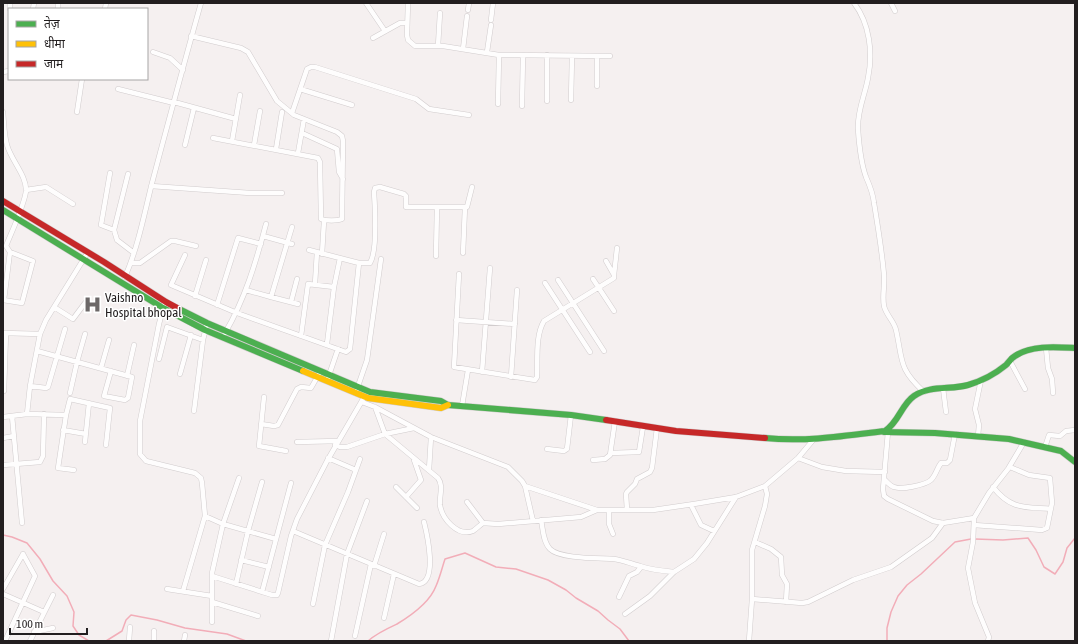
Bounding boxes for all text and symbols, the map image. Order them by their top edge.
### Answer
legend [8,8,148,80]
text: तेज़ [44,16,61,31]
text: धीमा [44,36,66,51]
text: जाम [44,57,64,71]
place label: Vaishno Hospital bhopal [105,290,182,320]
hospital icon: Vaishno Hospital bhopal [82,294,102,314]
scale bar [10,610,87,636]
text: 100 m [16,617,43,631]

